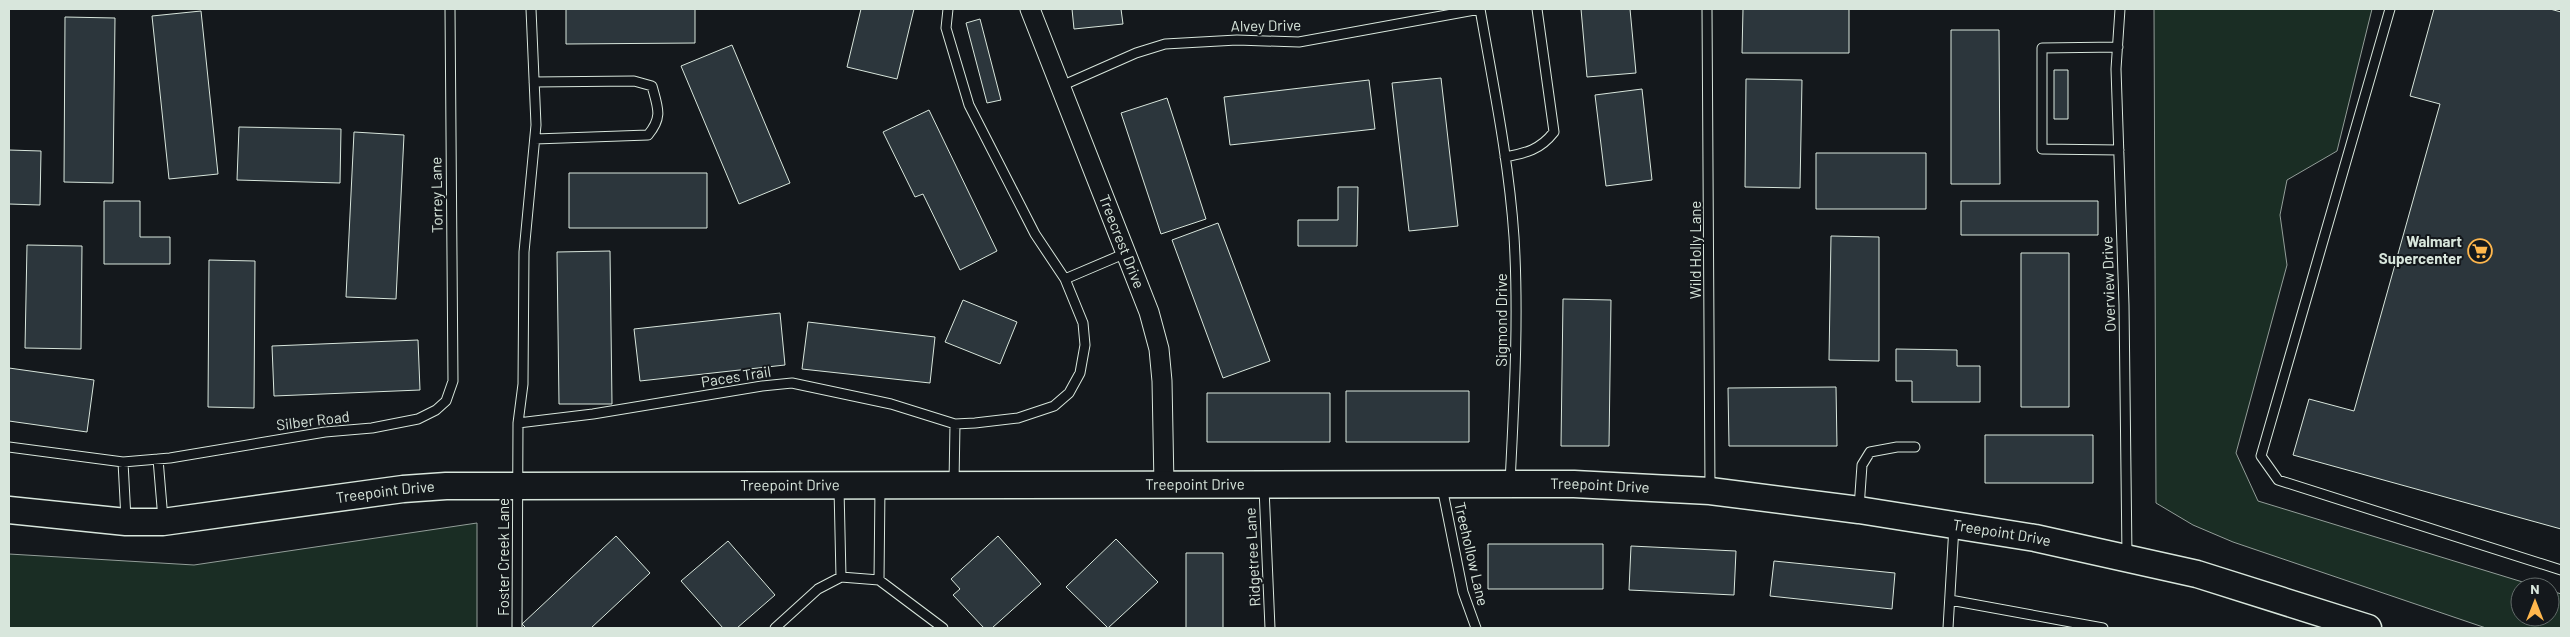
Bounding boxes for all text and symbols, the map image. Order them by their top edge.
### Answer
street label: Alvey Drive [1231,15,1301,35]
street label: Torrey Lane [426,157,446,233]
street label: Treecrest Drive [1096,192,1149,291]
street label: Wild Holly Lane [1686,201,1704,299]
place label: Walmart Supercenter [2379,232,2462,267]
street label: Overview Drive [2097,236,2119,332]
supermarket icon: Walmart Supercenter [2467,238,2493,264]
street label: Sigmond Drive [1492,273,1510,367]
street label: Paces Trail [700,362,772,390]
street label: Silber Road [275,407,351,433]
street label: Treepoint Drive [1550,474,1650,496]
street label: Treepoint Drive [740,475,840,493]
street label: Treepoint Drive [1145,475,1245,493]
street label: Treepoint Drive [335,477,435,506]
street label: Foster Creek Lane [494,498,512,616]
street label: Treehollow Lane [1451,500,1493,607]
street label: Ridgetree Lane [1240,507,1264,607]
street label: Treepoint Drive [1952,515,2053,549]
north arrow [2510,577,2560,627]
text: N [2530,580,2540,597]

